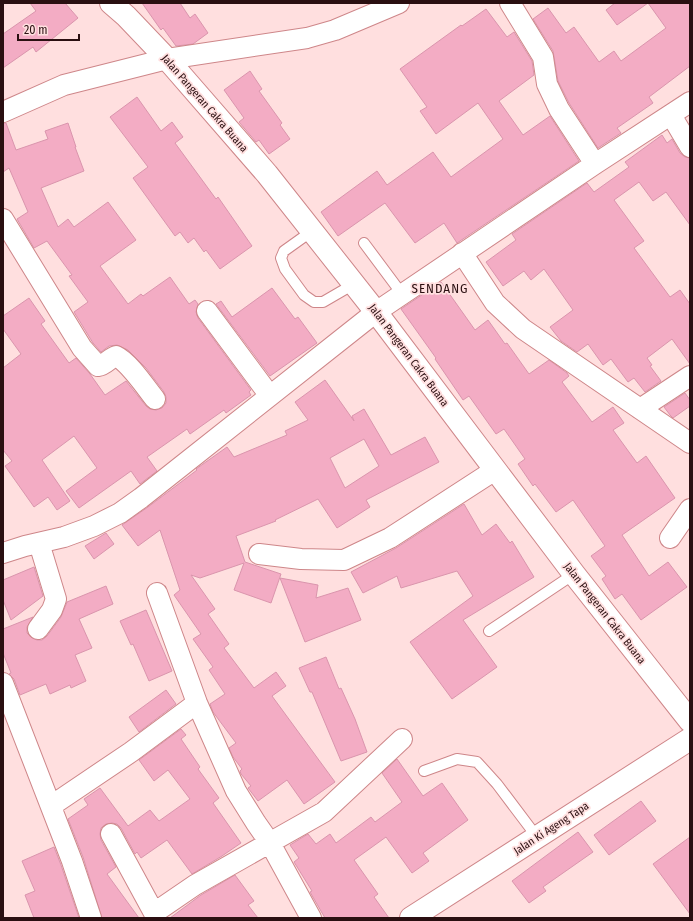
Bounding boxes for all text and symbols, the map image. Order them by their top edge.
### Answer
scale bar [18,16,79,42]
text: 20 m [24,23,48,37]
street label: Jalan Pangeran Cakra Buana [159,52,250,155]
district label: SENDANG [411,281,469,296]
street label: Jalan Pangeran Cakra Buana [366,302,451,409]
street label: Jalan Pangeran Cakra Buana [561,560,648,666]
street label: Jalan Ki Ageng Tapa [511,799,591,858]

